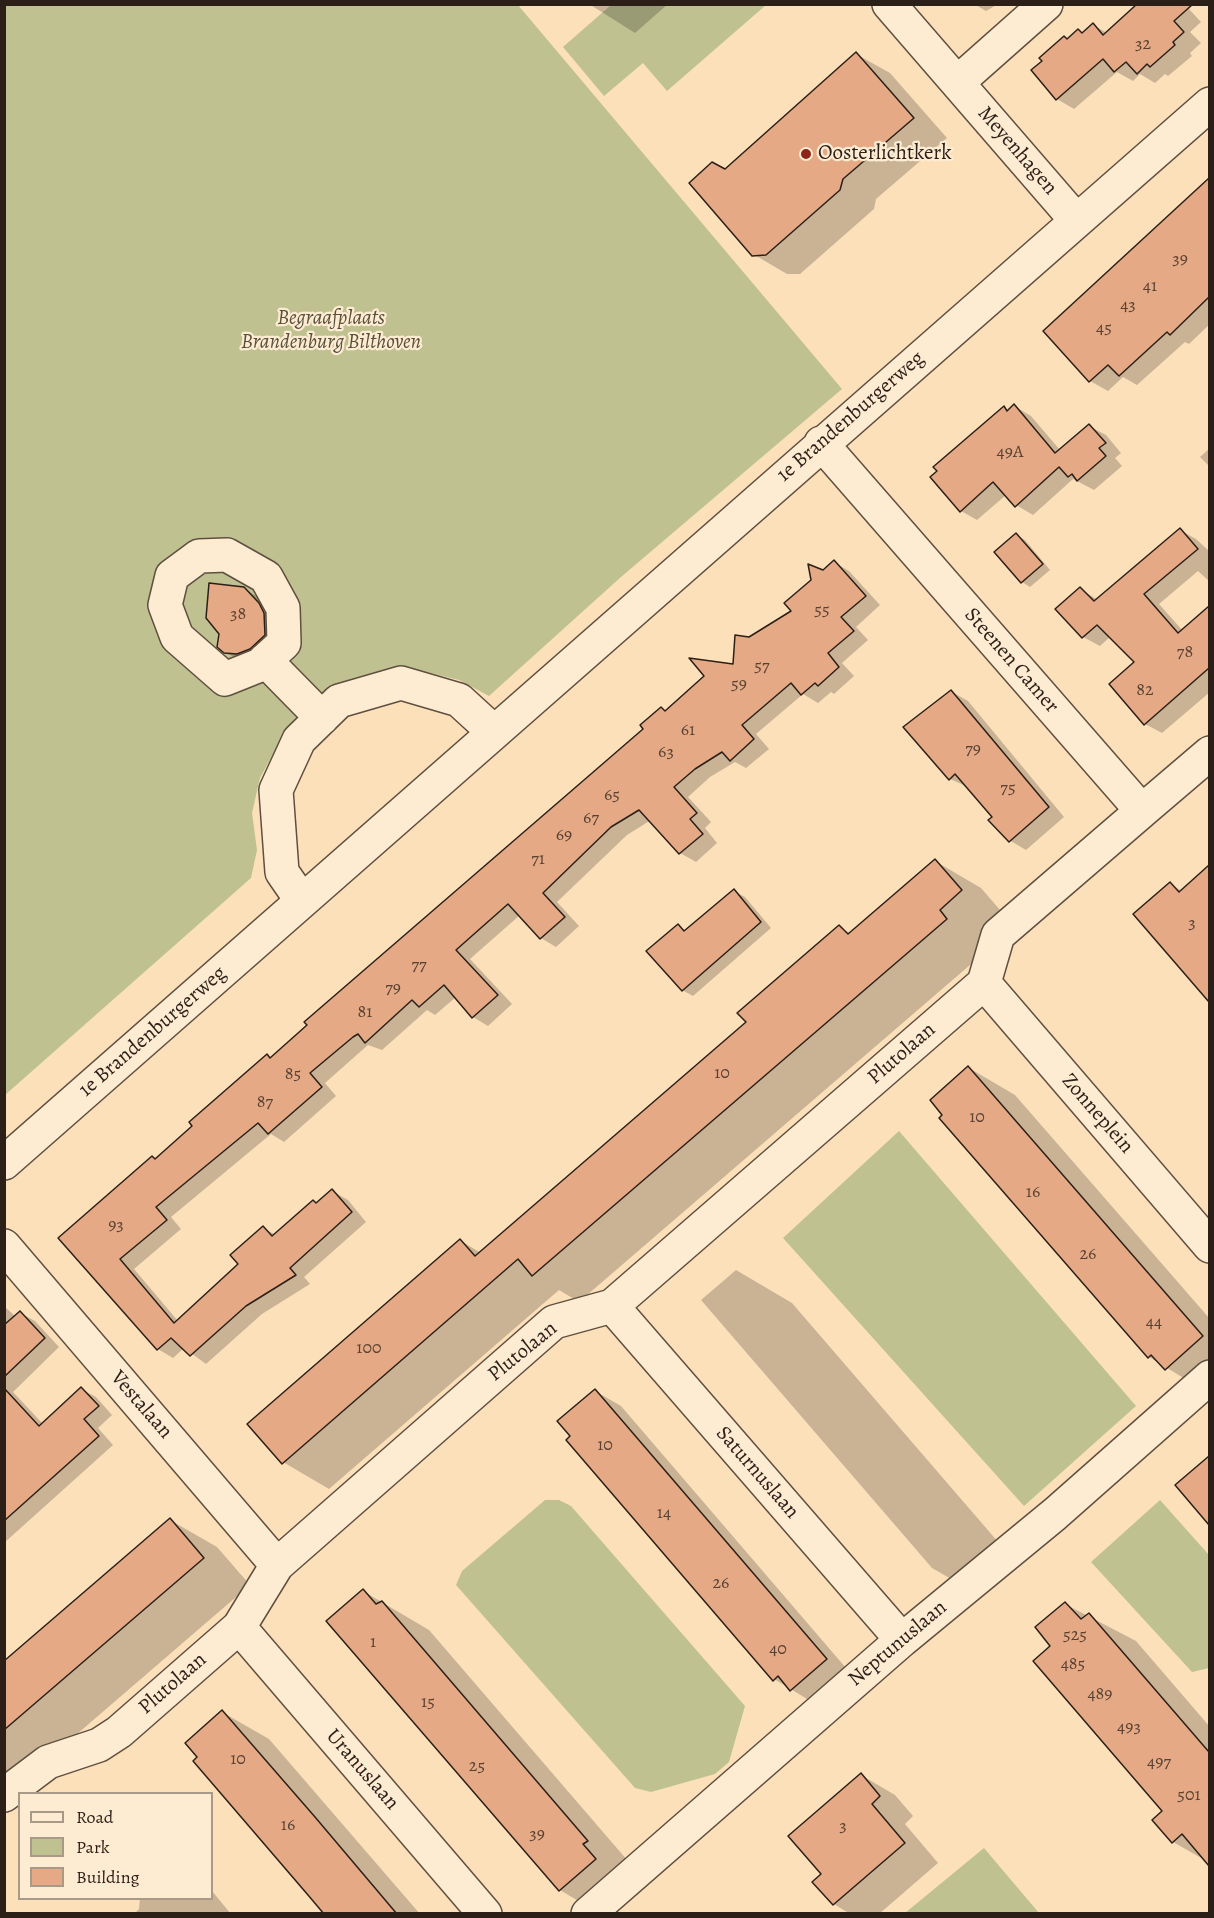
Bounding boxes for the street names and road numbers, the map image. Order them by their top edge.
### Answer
street label: Meyenhagen [972,102,1062,200]
street label: 1e Brandenburgerweg [772,346,930,488]
street label: Steenen Camer [958,603,1064,719]
street label: 1e Brandenburgerweg [74,961,232,1103]
street label: Plutolaan [863,1018,941,1090]
street label: Zonneplein [1056,1069,1138,1159]
street label: Plutolaan [483,1317,563,1387]
street label: Vestalaan [105,1366,177,1444]
street label: Saturnuslaan [710,1422,804,1524]
street label: Neptunuslaan [844,1595,952,1693]
street label: Plutolaan [134,1648,212,1720]
street label: Uranuslaan [320,1724,404,1816]

